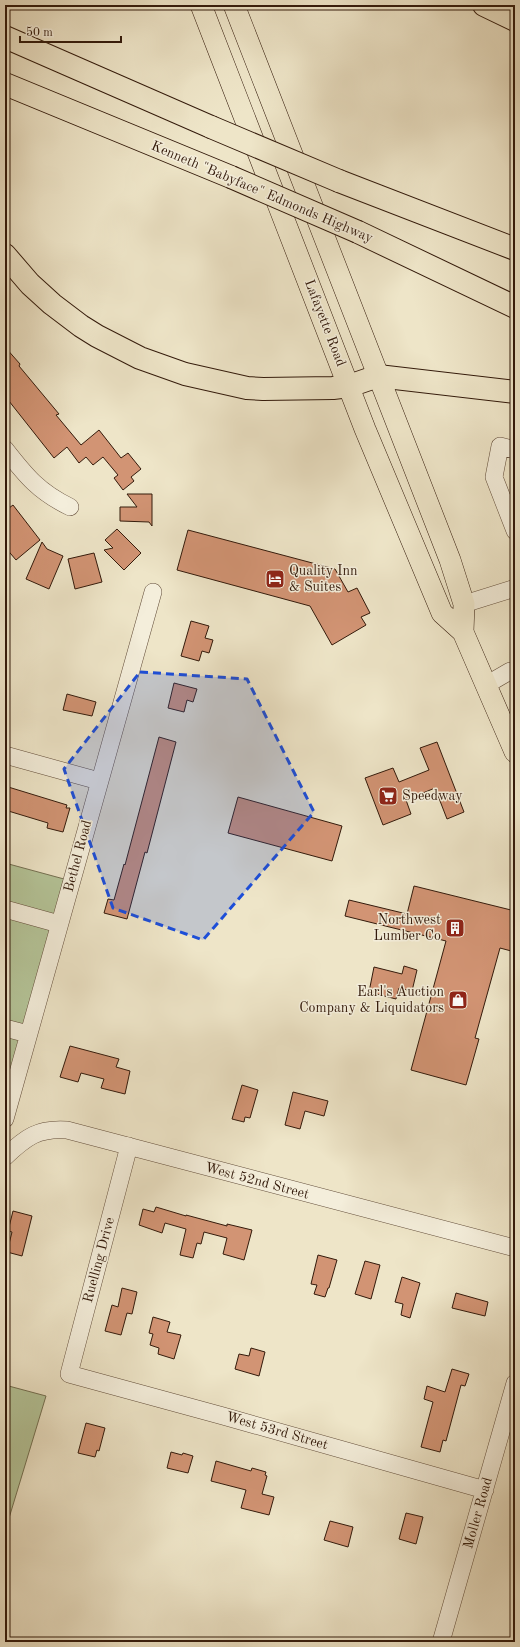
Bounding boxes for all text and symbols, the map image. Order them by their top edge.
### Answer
scale bar [20,18,121,44]
text: 50 m [26,26,53,39]
street label: Kenneth "Babyface" Edmonds Highway [149,139,376,245]
street label: Lafayette Road [302,277,348,369]
place label: Quality Inn & Suites [289,564,358,594]
hotel icon: Quality Inn & Suites [264,568,286,590]
supermarket icon: Speedway [377,785,399,807]
place label: Speedway [402,789,463,803]
street label: Bethel Road [62,818,94,894]
place label: Northwest Lumber Co [373,913,441,943]
building icon: Northwest Lumber Co [444,917,466,939]
place label: Earl's Auction Company & Liquidators [299,985,444,1015]
shop icon: Earl's Auction Company & Liquidators [447,989,469,1011]
street label: West 52nd Street [203,1160,311,1202]
street label: Ruelling Drive [81,1216,117,1304]
street label: West 53rd Street [224,1410,330,1452]
street label: Moller Road [461,1476,495,1550]

